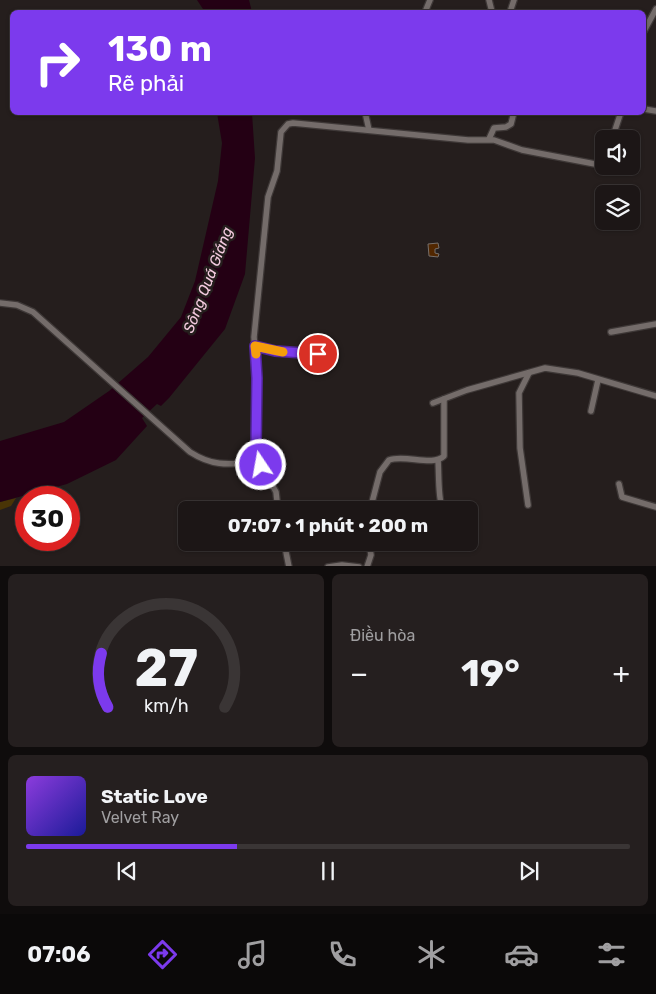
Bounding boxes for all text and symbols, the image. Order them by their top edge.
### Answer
text: 130 m [108,28,212,70]
icon: right [25,30,90,95]
text: Rẽ phải [108,70,184,97]
map controls [595,130,640,230]
button: sound [595,130,640,175]
button: layers [595,185,640,230]
water label: Sông Quá Giáng [180,224,237,336]
pin [297,333,339,375]
icon: arrive [304,340,332,368]
position arrow [234,438,286,490]
speed limit sign: 30 [15,486,80,551]
text: 07:07 · 1 phút · 200 m [228,514,428,537]
text: Điều hòa [350,626,415,645]
text: 27 [134,637,198,699]
text: 19° [461,650,520,696]
text: − [350,657,368,690]
text: + [613,657,630,690]
text: km/h [144,695,188,716]
text: Static Love [101,785,208,808]
text: Velvet Ray [101,808,179,827]
icon: previous [113,857,141,885]
icon: pause [314,857,342,885]
icon: next [515,857,543,885]
icon: directions [145,937,180,972]
icon: music [235,937,270,972]
icon: phone [325,937,360,972]
icon: climate [414,937,449,972]
icon: car [504,937,539,972]
icon: filters [594,937,629,972]
text: 07:06 [27,941,91,968]

